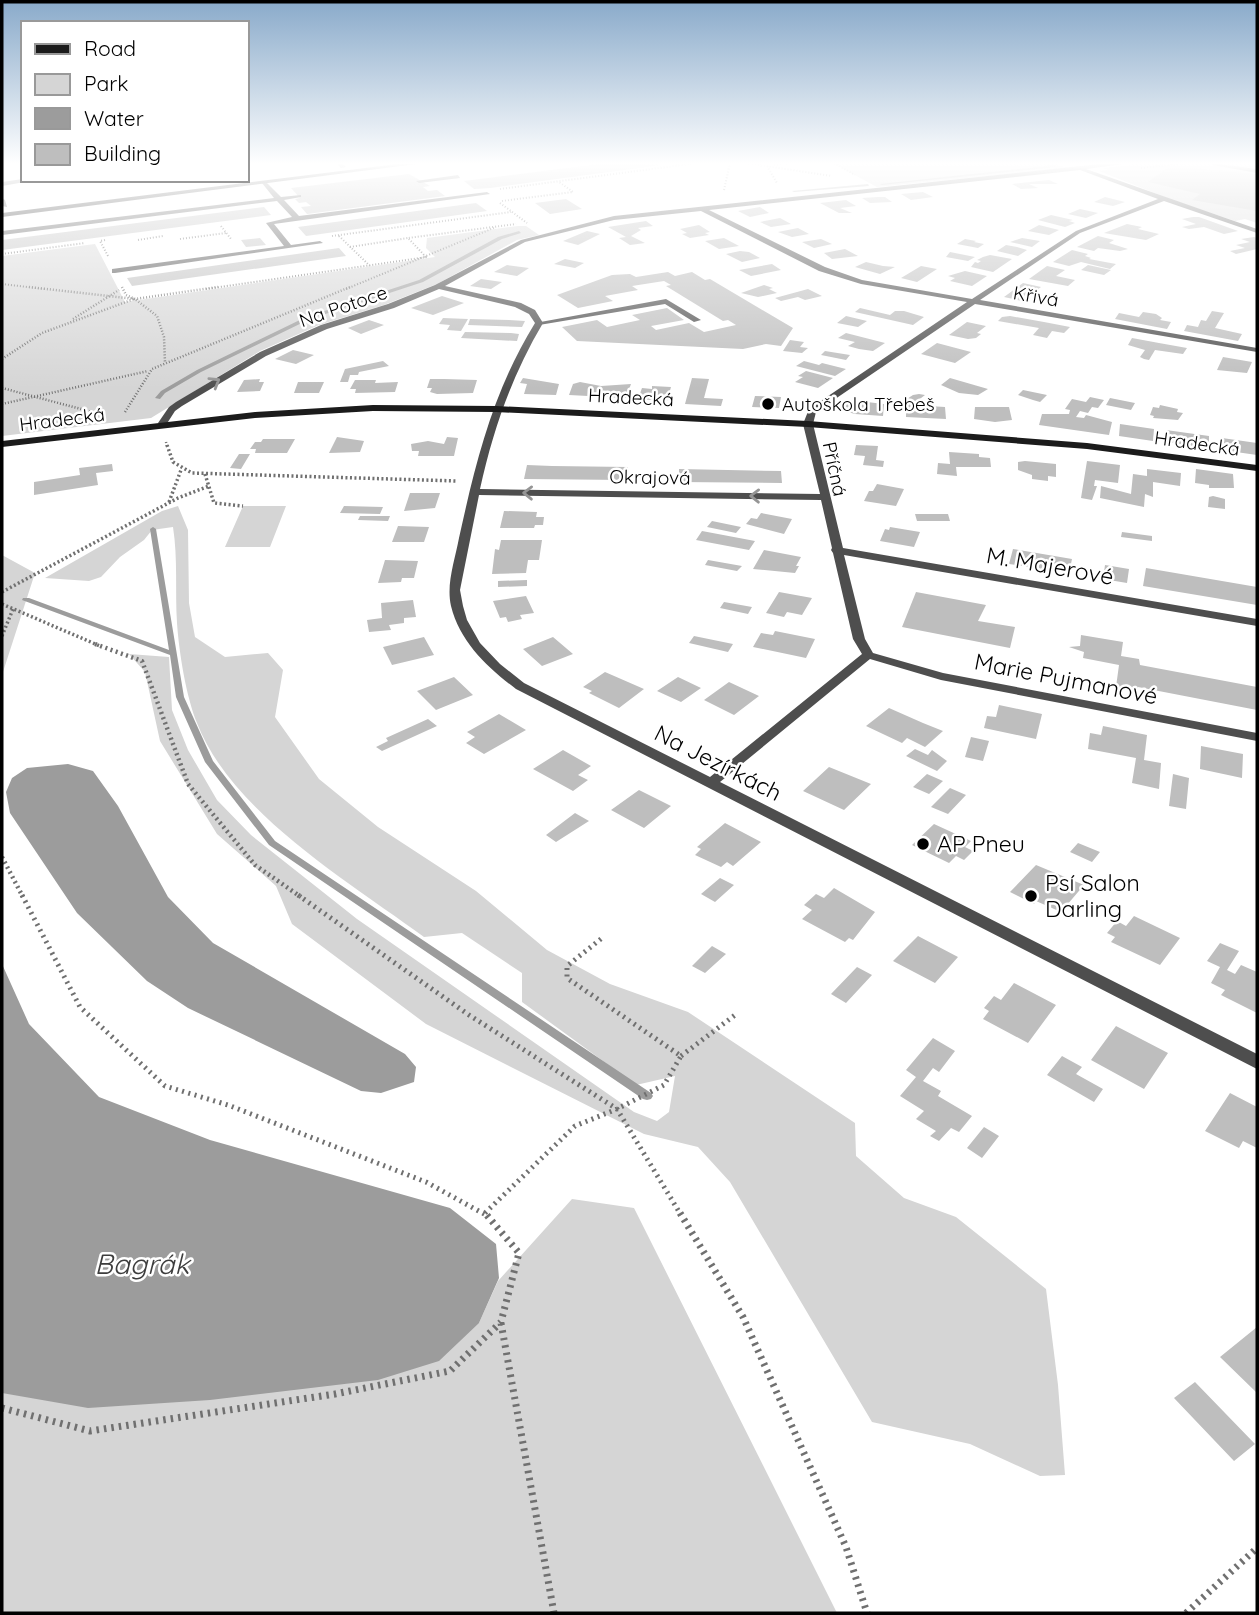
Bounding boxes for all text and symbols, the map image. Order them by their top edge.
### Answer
legend [21,21,248,182]
text: Road [84,35,136,61]
text: Park [84,70,128,96]
text: Water [84,105,144,131]
text: Building [84,140,161,166]
street label: Na Potoce [296,280,390,332]
street label: Křivá [1011,280,1061,312]
one-way arrow [208,377,221,390]
street label: Hradecká [587,383,675,411]
place label: Autoškola Třebeš [782,392,935,416]
marker: Autoškola Třebeš [760,396,776,412]
street label: Hradecká [18,402,106,436]
street label: Hradecká [1153,425,1241,461]
street label: Příčná [818,440,852,498]
street label: Okrajová [609,464,691,490]
one-way arrow [522,485,533,500]
one-way arrow [749,488,760,504]
street label: M. Majerové [984,540,1116,591]
street label: Marie Pujmanové [972,647,1160,710]
street label: Na Jezírkách [650,718,787,807]
place label: AP Pneu [937,829,1025,858]
marker: AP Pneu [915,836,931,852]
place label: Psí Salon Darling [1045,868,1140,923]
marker: Psí Salon Darling [1023,888,1039,904]
water label: Bagrák [94,1246,193,1281]

